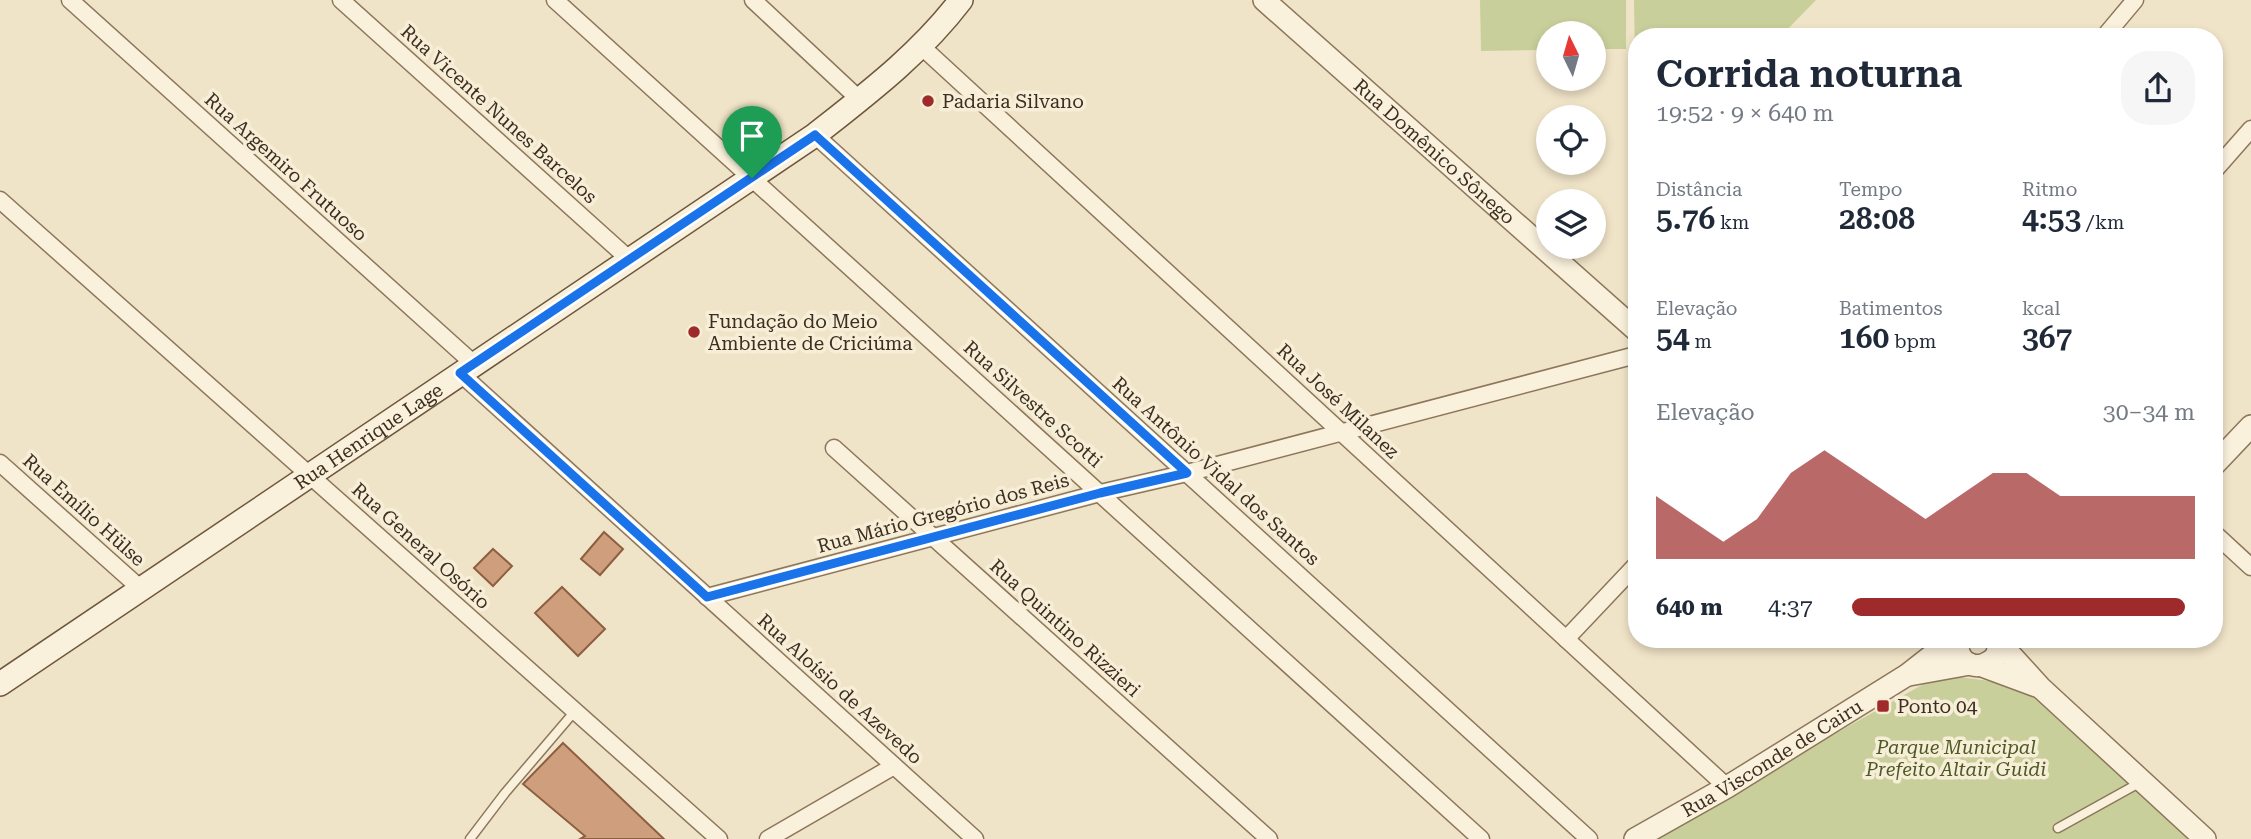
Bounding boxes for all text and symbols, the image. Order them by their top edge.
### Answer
street label: Rua Vicente Nunes Barcelos [396,20,602,208]
north arrow [1536,21,1606,91]
map controls [1536,21,1606,259]
button: share [2121,51,2195,125]
text: Corrida noturna [1656,52,1962,96]
street label: Rua Domênico Sônego [1349,74,1520,229]
street label: Rua Argemiro Frutuoso [200,88,372,246]
place label: Padaria Silvano [942,90,1084,113]
marker: Padaria Silvano [920,93,936,109]
text: 19:52 · 9 × 640 m [1656,100,1834,127]
button: locate [1536,105,1606,175]
pin [722,106,782,178]
icon: arrive [733,117,771,155]
text: Distância [1656,178,1742,201]
text: Tempo [1839,178,1902,201]
text: Ritmo [2022,178,2077,201]
button: layers [1536,189,1606,259]
text: 5.76 [1656,201,1715,236]
text: 28:08 [1839,201,1915,236]
text: 4:53 [2022,201,2081,236]
text: km [1715,211,1749,234]
text: /km [2081,211,2124,234]
text: Elevação [1656,297,1737,320]
text: Batimentos [1839,297,1942,320]
text: kcal [2022,297,2060,320]
place label: Fundação do Meio Ambiente de Criciúma [708,310,913,355]
text: 54 [1656,320,1690,355]
text: 160 [1839,320,1889,355]
text: 367 [2022,320,2072,355]
marker: Fundação do Meio Ambiente de Criciúma [686,324,702,340]
text: m [1690,330,1712,353]
text: bpm [1889,330,1936,353]
street label: Rua Silvestre Scotti [959,336,1107,472]
street label: Rua José Milanez [1272,339,1404,463]
street label: Rua Antônio Vidal dos Santos [1108,372,1324,570]
street label: Rua Henrique Lage [290,378,447,494]
text: Elevação [1656,399,1755,426]
text: 30–34 m [2103,399,2195,426]
street label: Rua Emílio Hülse [18,449,150,571]
street label: Rua Mário Gregório dos Reis [815,468,1071,558]
street label: Rua General Osório [347,478,495,614]
street label: Rua Quintino Rizzieri [985,554,1145,702]
text: 640 m [1656,594,1723,621]
text: 4:37 [1768,594,1813,621]
street label: Rua Aloísio de Azevedo [753,609,927,769]
street label: Rua Visconde de Cairu [1678,694,1866,822]
place label: Ponto 04 [1897,695,1978,718]
marker: Ponto 04 [1875,698,1891,714]
park label: Parque Municipal Prefeito Altair Guidi [1865,736,2046,781]

